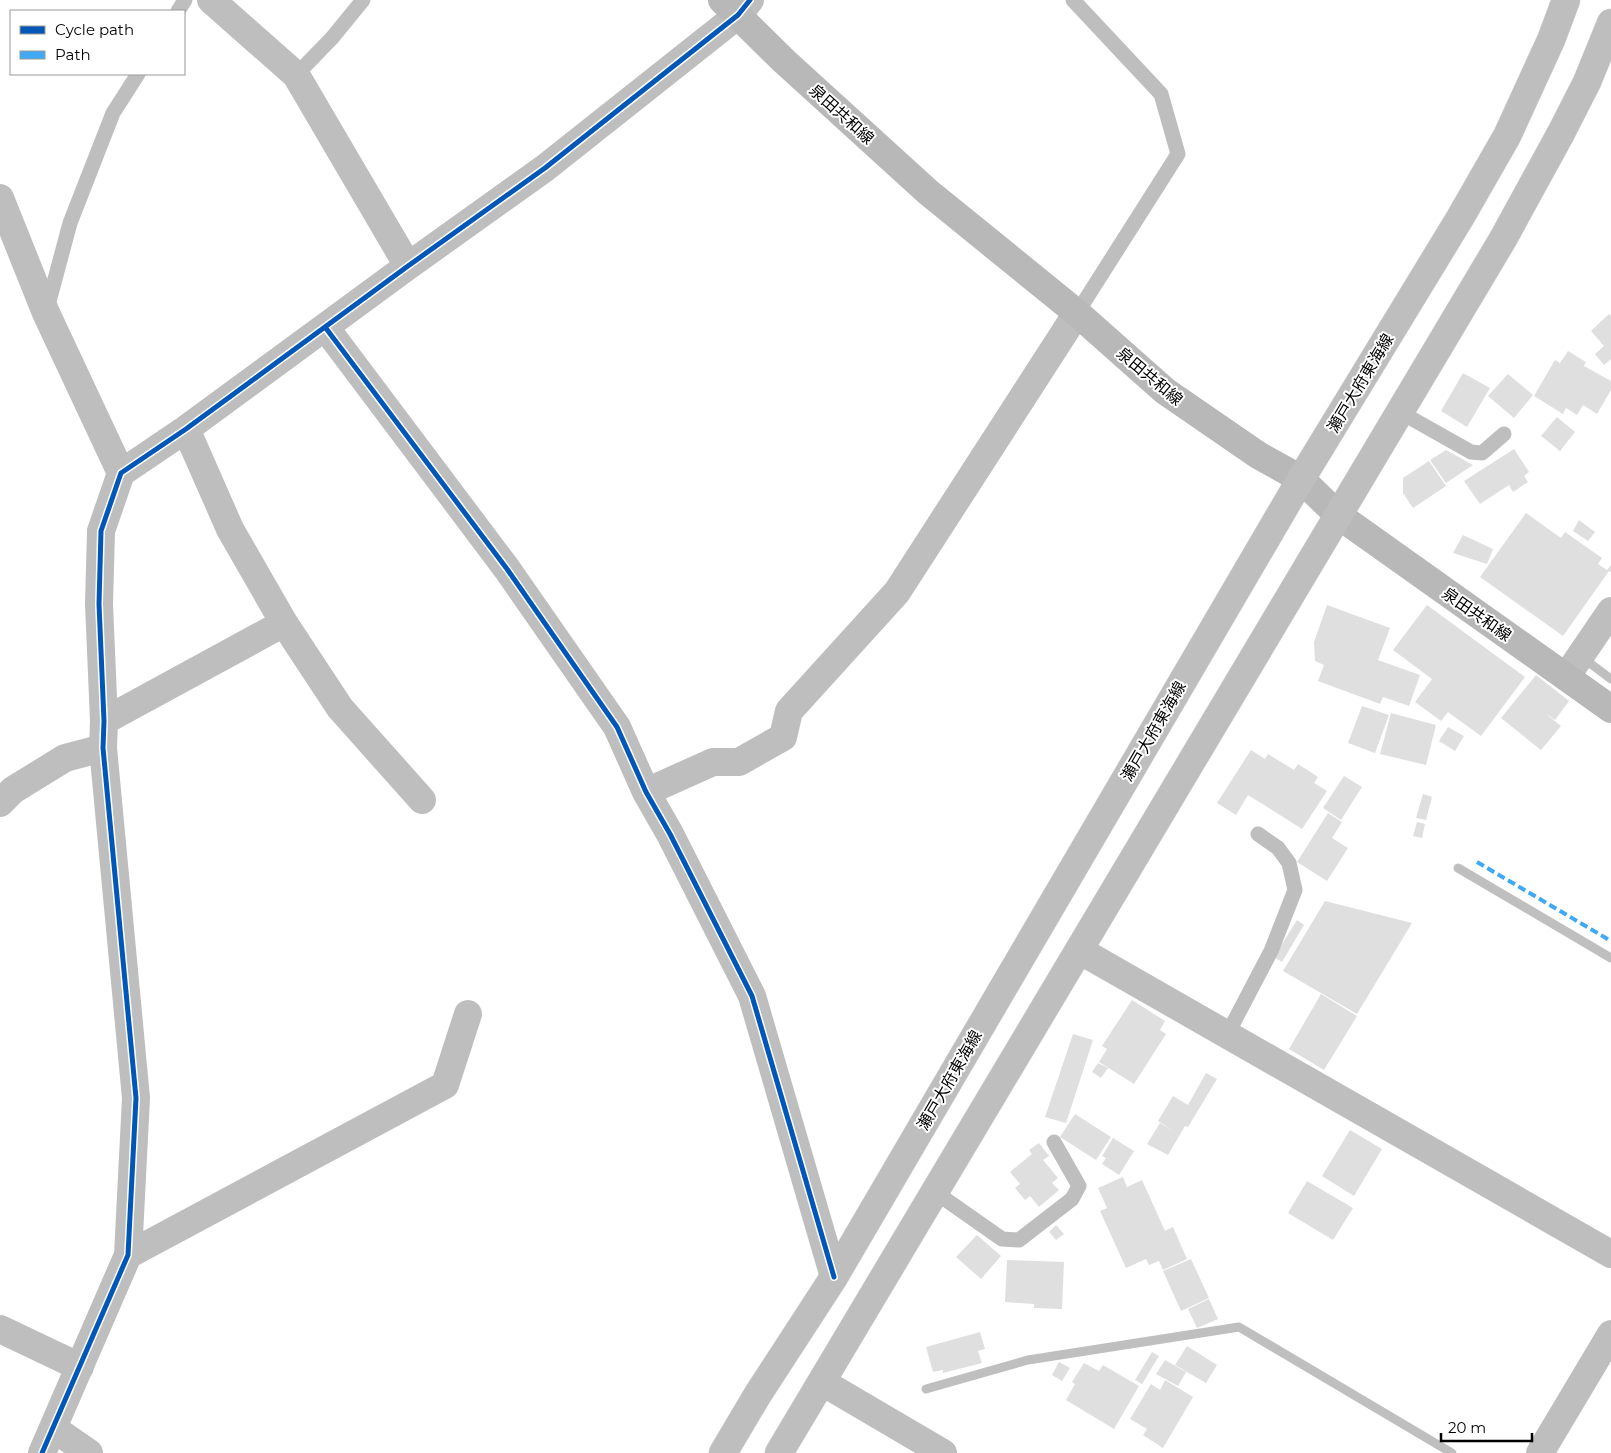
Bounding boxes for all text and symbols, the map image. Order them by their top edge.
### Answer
legend [10,10,185,75]
text: Cycle path [55,20,134,39]
text: Path [55,45,91,64]
street label: 泉田共和線 [806,81,878,148]
street label: 瀬戸大府東海線 [1323,330,1397,436]
street label: 泉田共和線 [1113,343,1186,409]
street label: 泉田共和線 [1438,584,1515,645]
street label: 瀬戸大府東海線 [1117,678,1190,785]
street label: 瀬戸大府東海線 [913,1027,986,1134]
scale bar [1441,1410,1532,1442]
text: 20 m [1448,1418,1486,1437]

